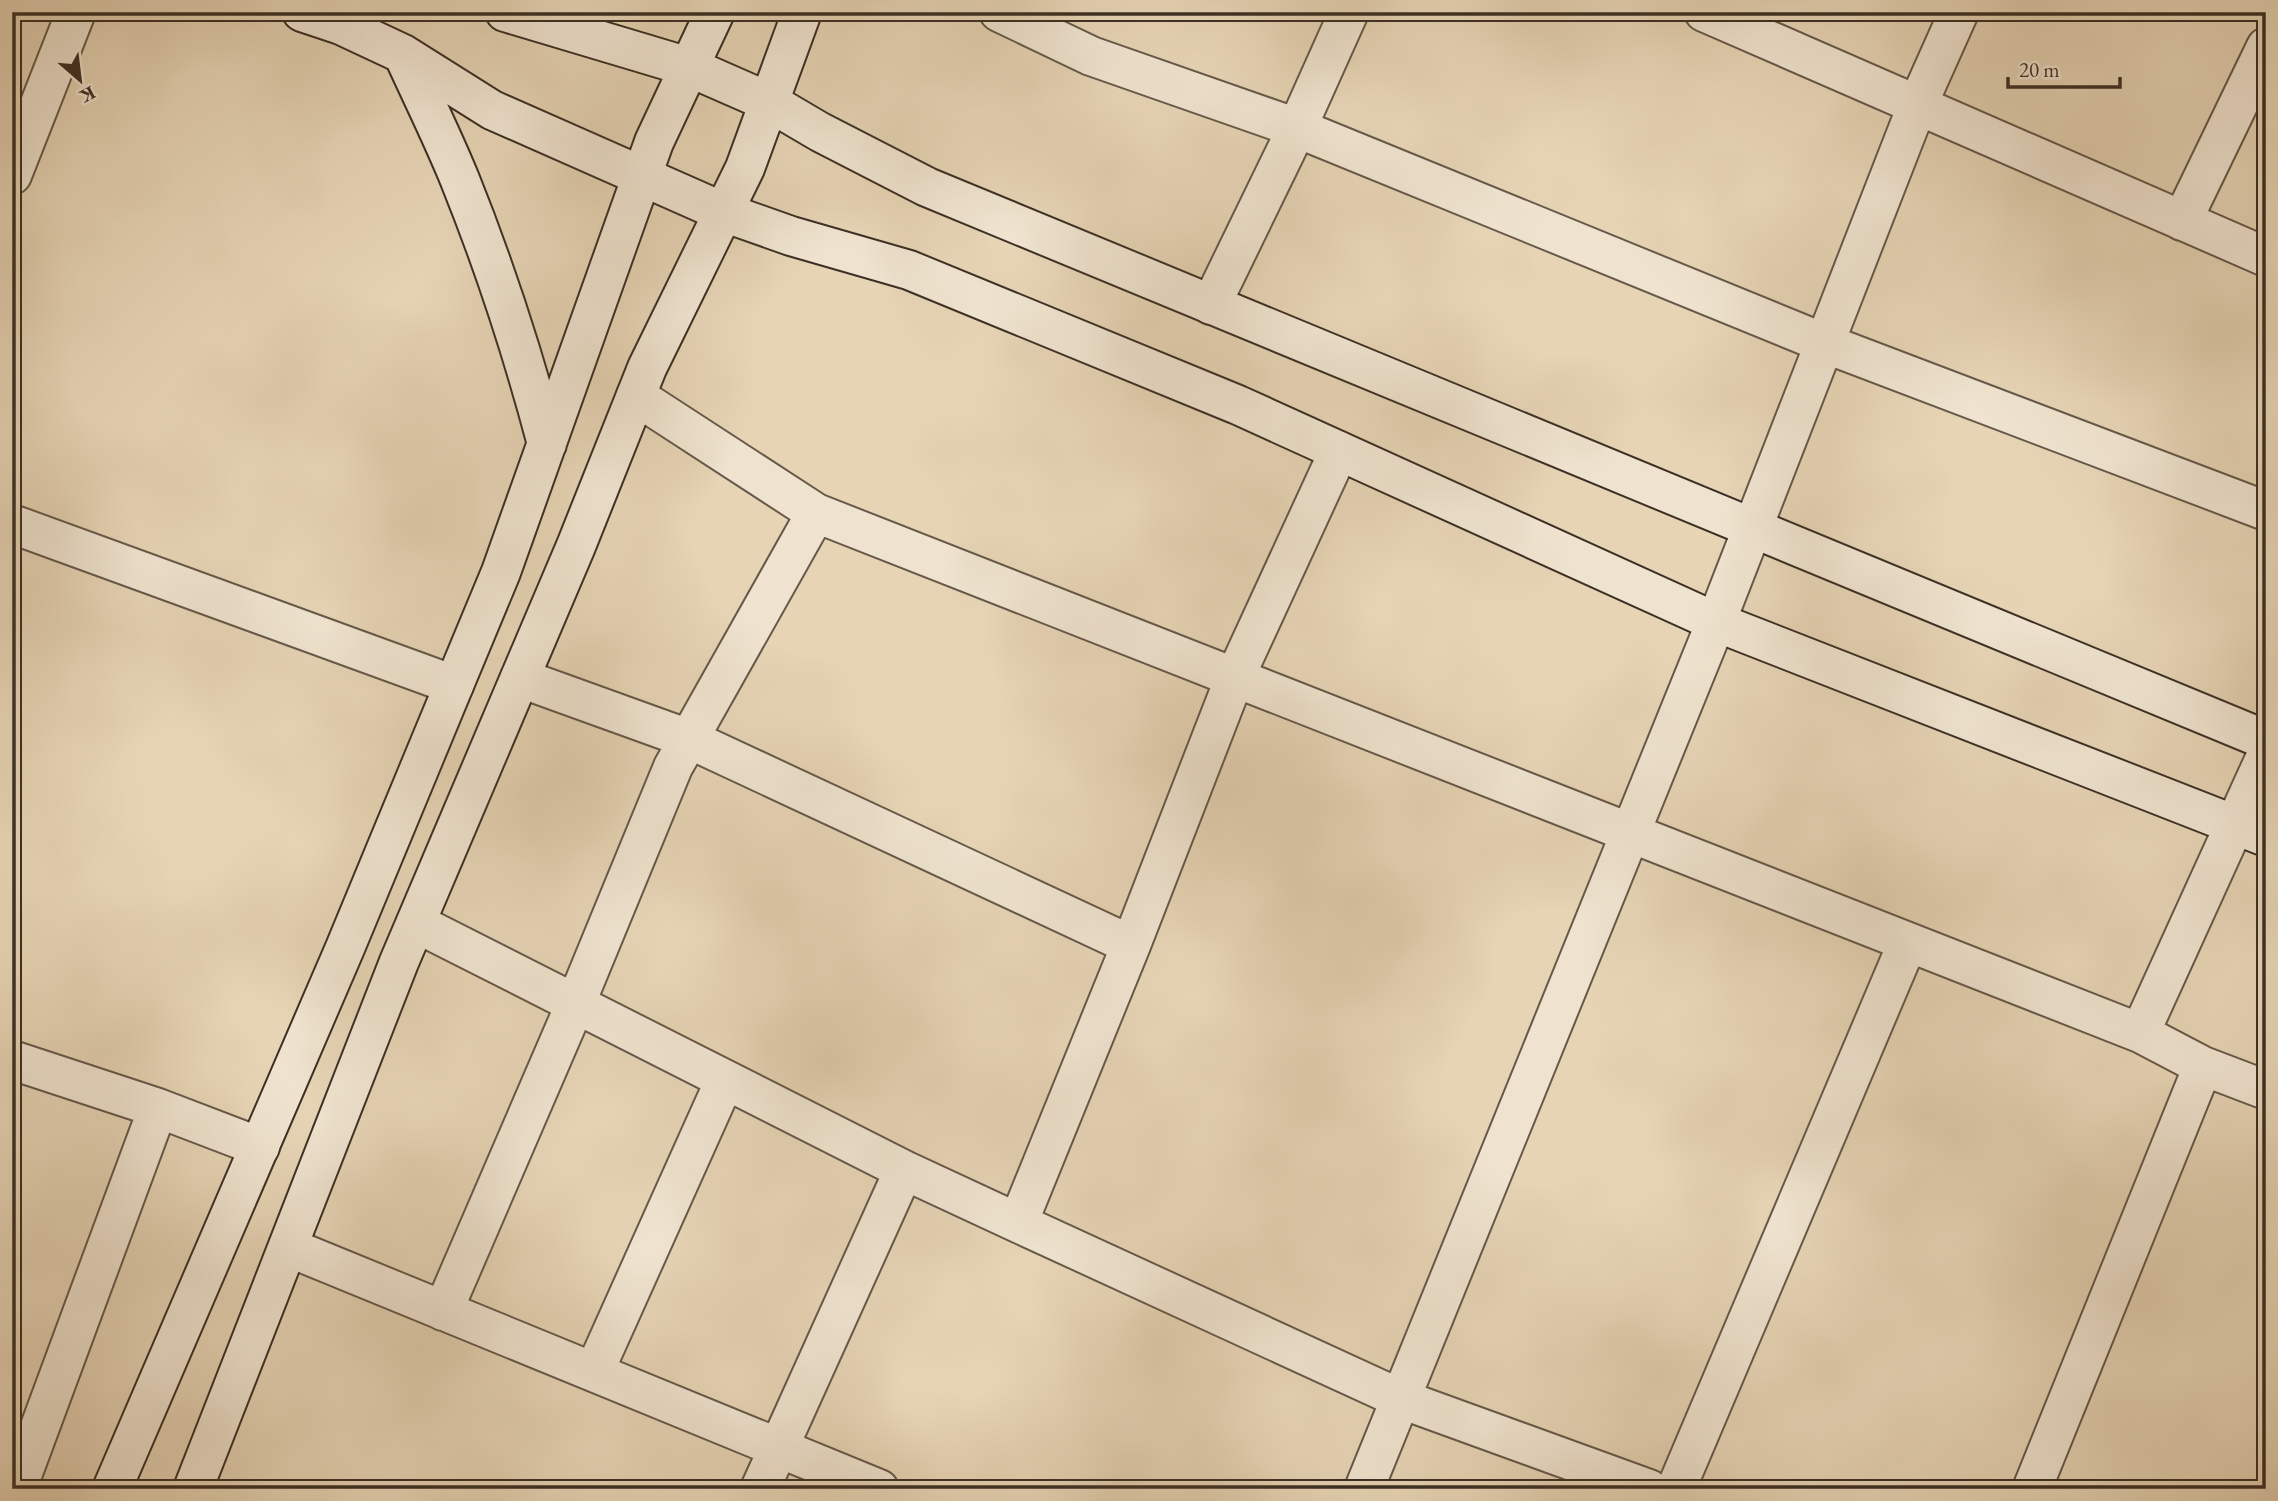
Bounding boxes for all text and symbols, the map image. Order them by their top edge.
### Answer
north arrow [46,46,116,116]
scale bar [2008,46,2120,90]
text: 20 m [2019,56,2060,83]
text: K [75,80,100,109]

